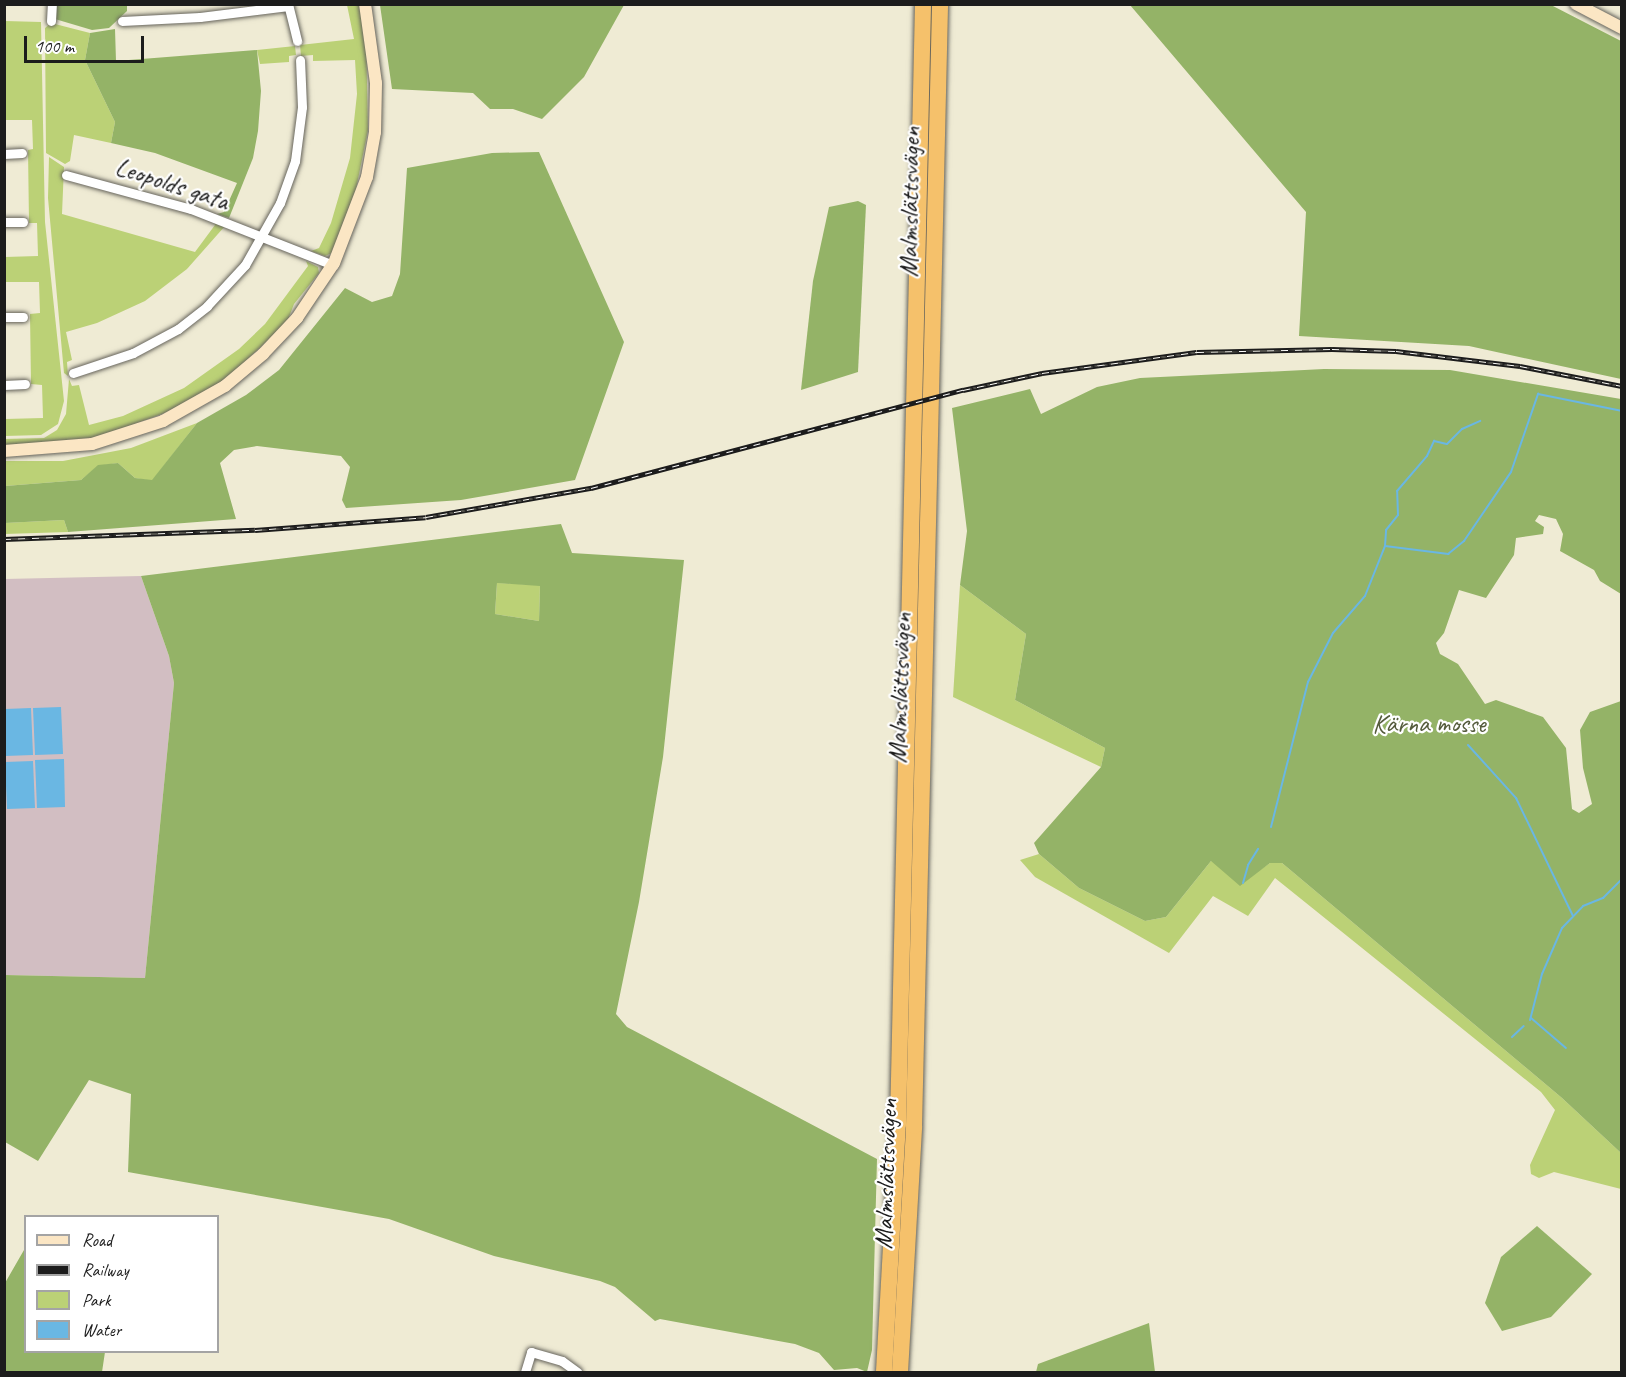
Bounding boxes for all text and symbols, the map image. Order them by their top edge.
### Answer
scale bar [27,24,147,62]
text: 100 m [35,35,74,57]
street label: Malmslättsvägen [893,127,927,277]
street label: Leopolds gata [111,151,233,217]
street label: Malmslättsvägen [882,612,918,764]
park label: Kärna mosse [1372,708,1486,740]
street label: Malmslättsvägen [868,1098,904,1250]
legend [24,1215,219,1353]
text: Road [82,1229,112,1251]
text: Railway [82,1259,129,1281]
text: Park [82,1289,111,1311]
text: Water [82,1319,121,1341]

